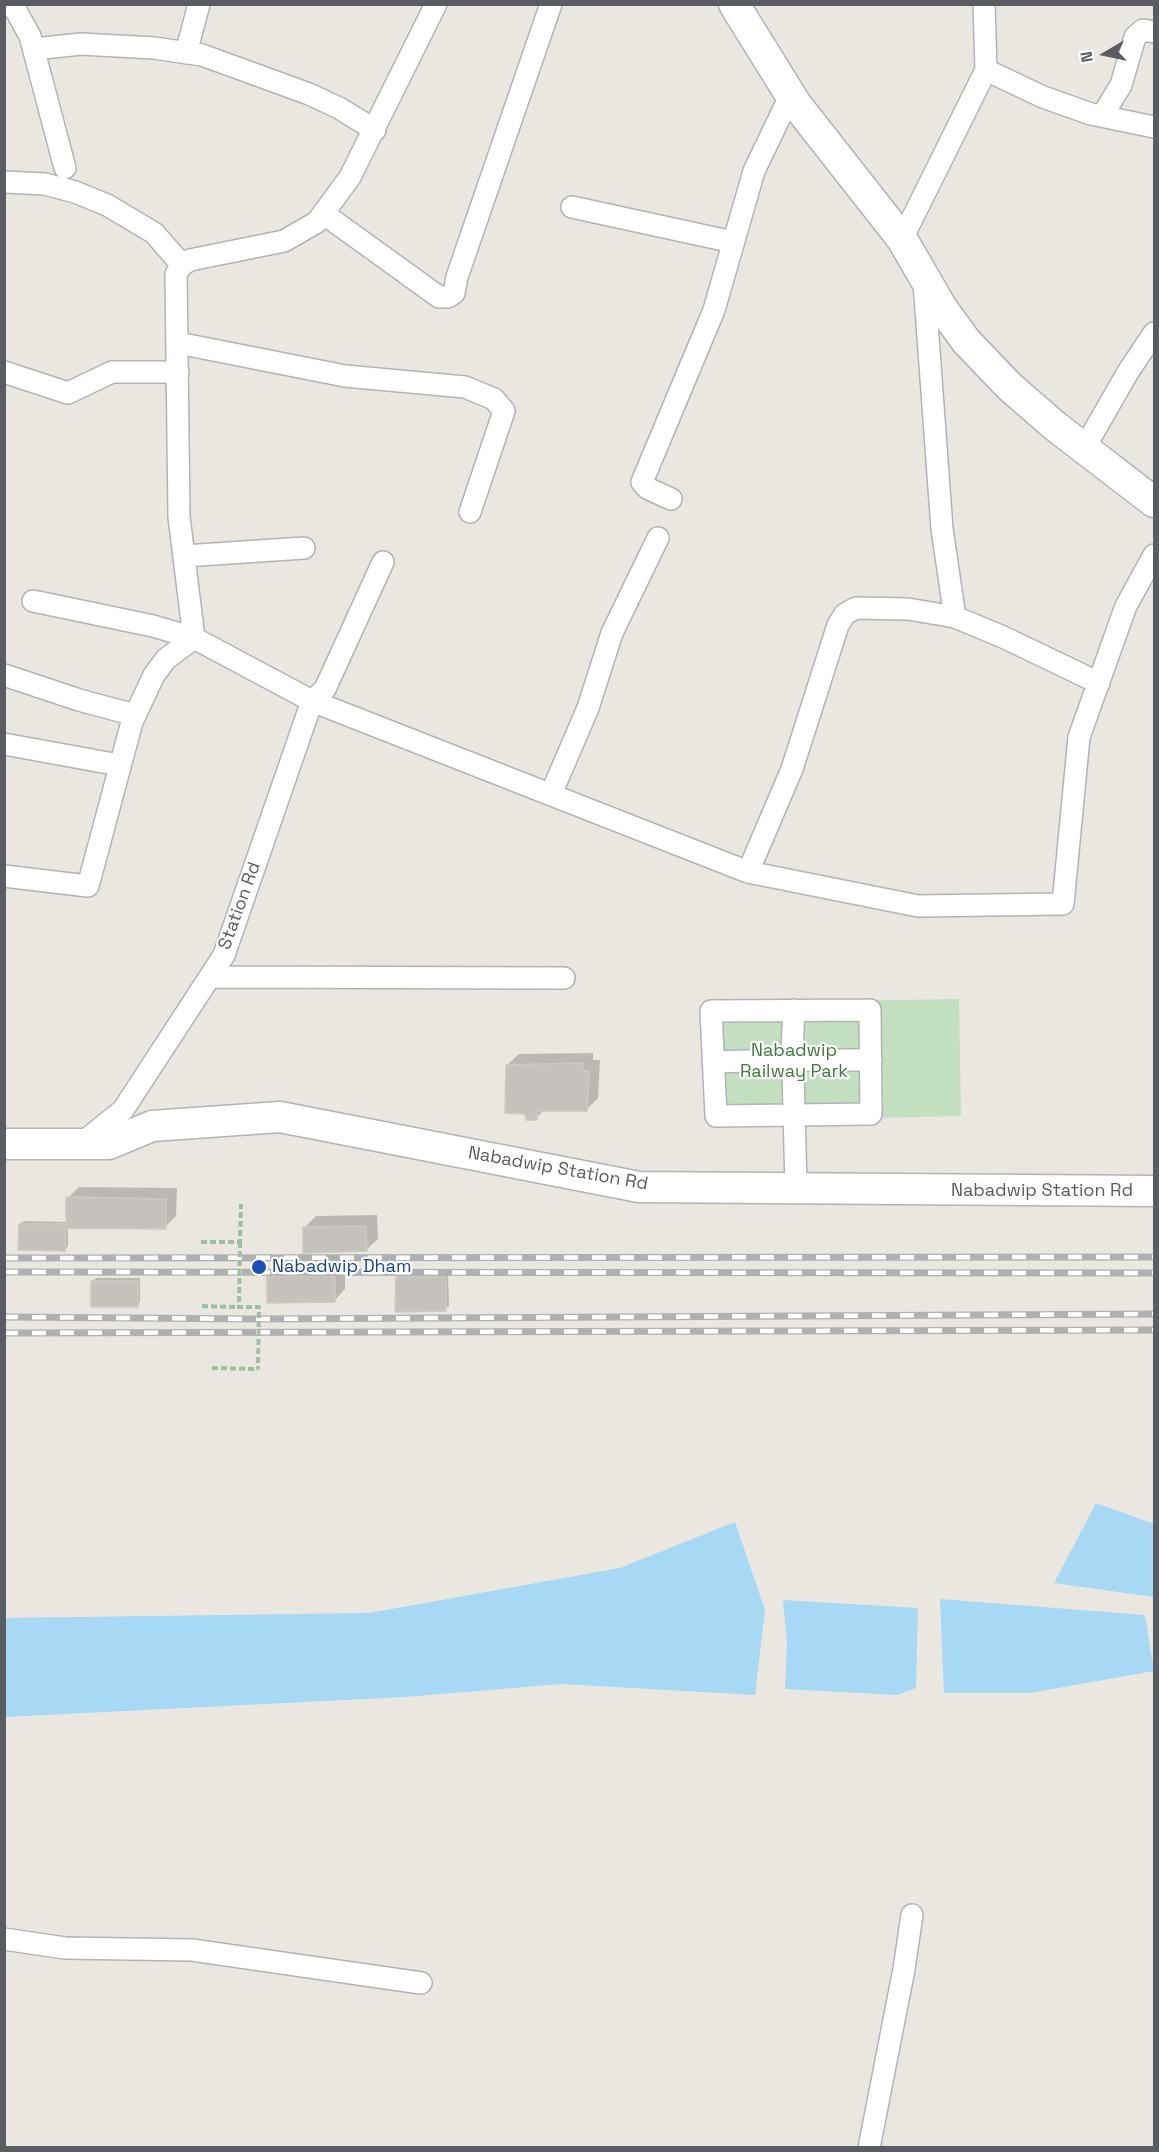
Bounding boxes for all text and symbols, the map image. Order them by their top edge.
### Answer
north arrow [1075,24,1135,84]
text: N [1076,50,1098,64]
street label: Station Rd [214,859,266,953]
park label: Nabadwip Railway Park [740,1040,848,1082]
street label: Nabadwip Station Rd [466,1143,650,1195]
street label: Nabadwip Station Rd [951,1180,1133,1202]
place label: Nabadwip Dham [272,1256,411,1278]
marker: Nabadwip Dham [250,1258,268,1276]

